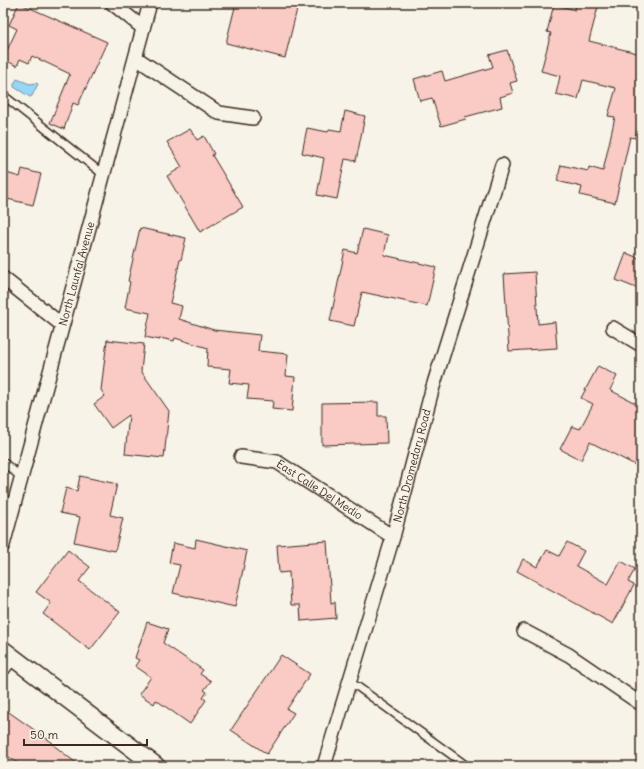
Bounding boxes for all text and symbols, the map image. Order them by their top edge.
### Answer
street label: North Launfal Avenue [56,220,97,328]
street label: North Dromedary Road [390,407,434,524]
street label: East Calle Del Medio [274,457,365,522]
scale bar [24,721,147,747]
text: 50 m [30,727,59,742]

